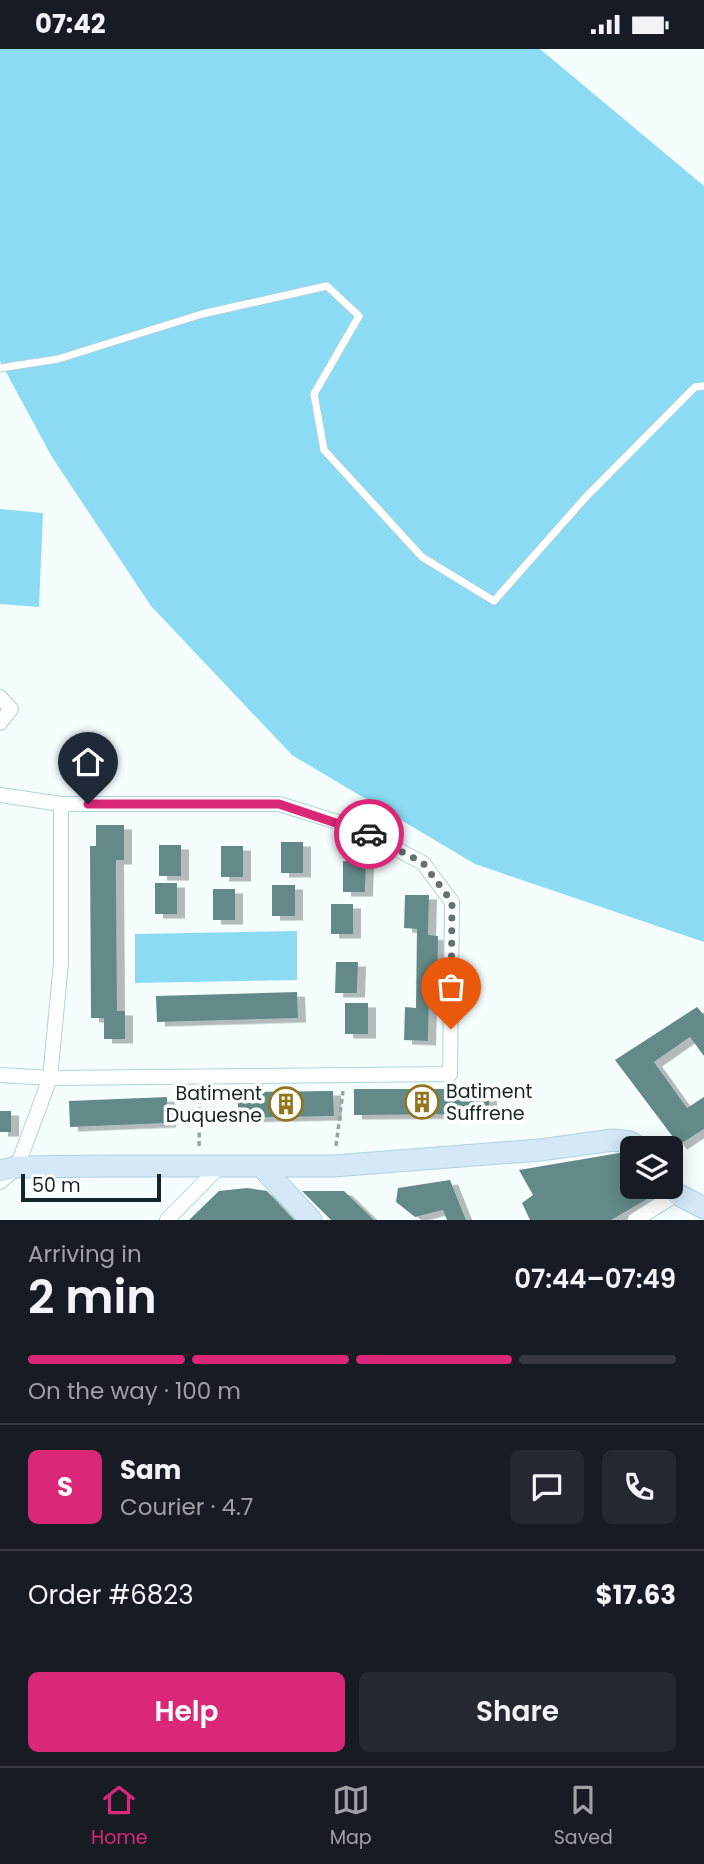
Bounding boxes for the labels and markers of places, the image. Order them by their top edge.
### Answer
pin [58,732,118,804]
pin [421,957,481,1029]
place label: Batiment Suffrene [446,1078,533,1127]
place label: Batiment Duquesne [166,1080,262,1129]
building icon: Batiment Suffrene [403,1083,441,1121]
building icon: Batiment Duquesne [267,1085,305,1123]

